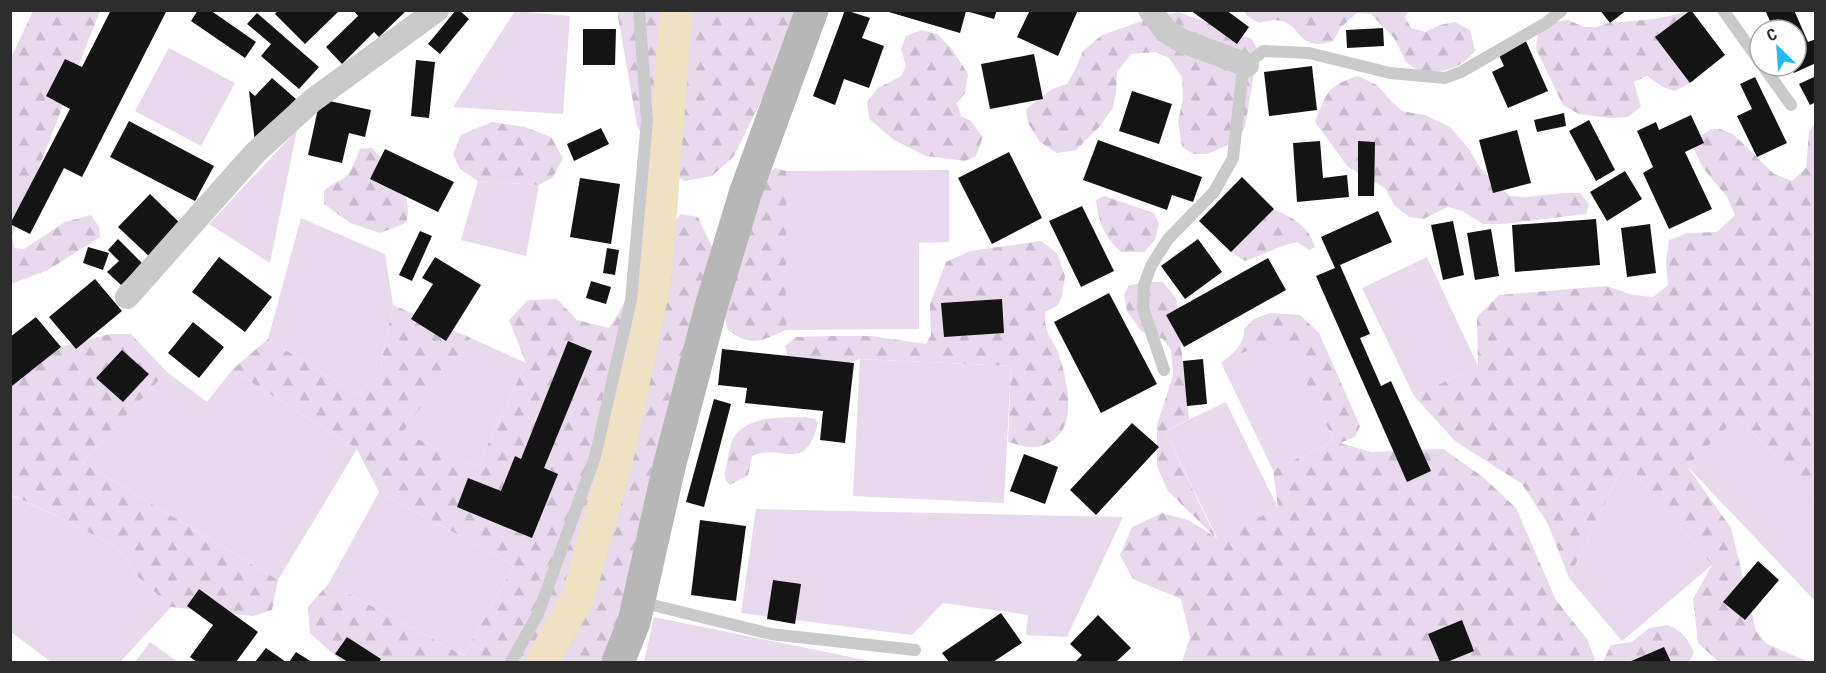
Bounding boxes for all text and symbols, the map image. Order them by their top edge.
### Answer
north arrow [1748,18,1808,78]
text: С [1764,24,1780,45]

